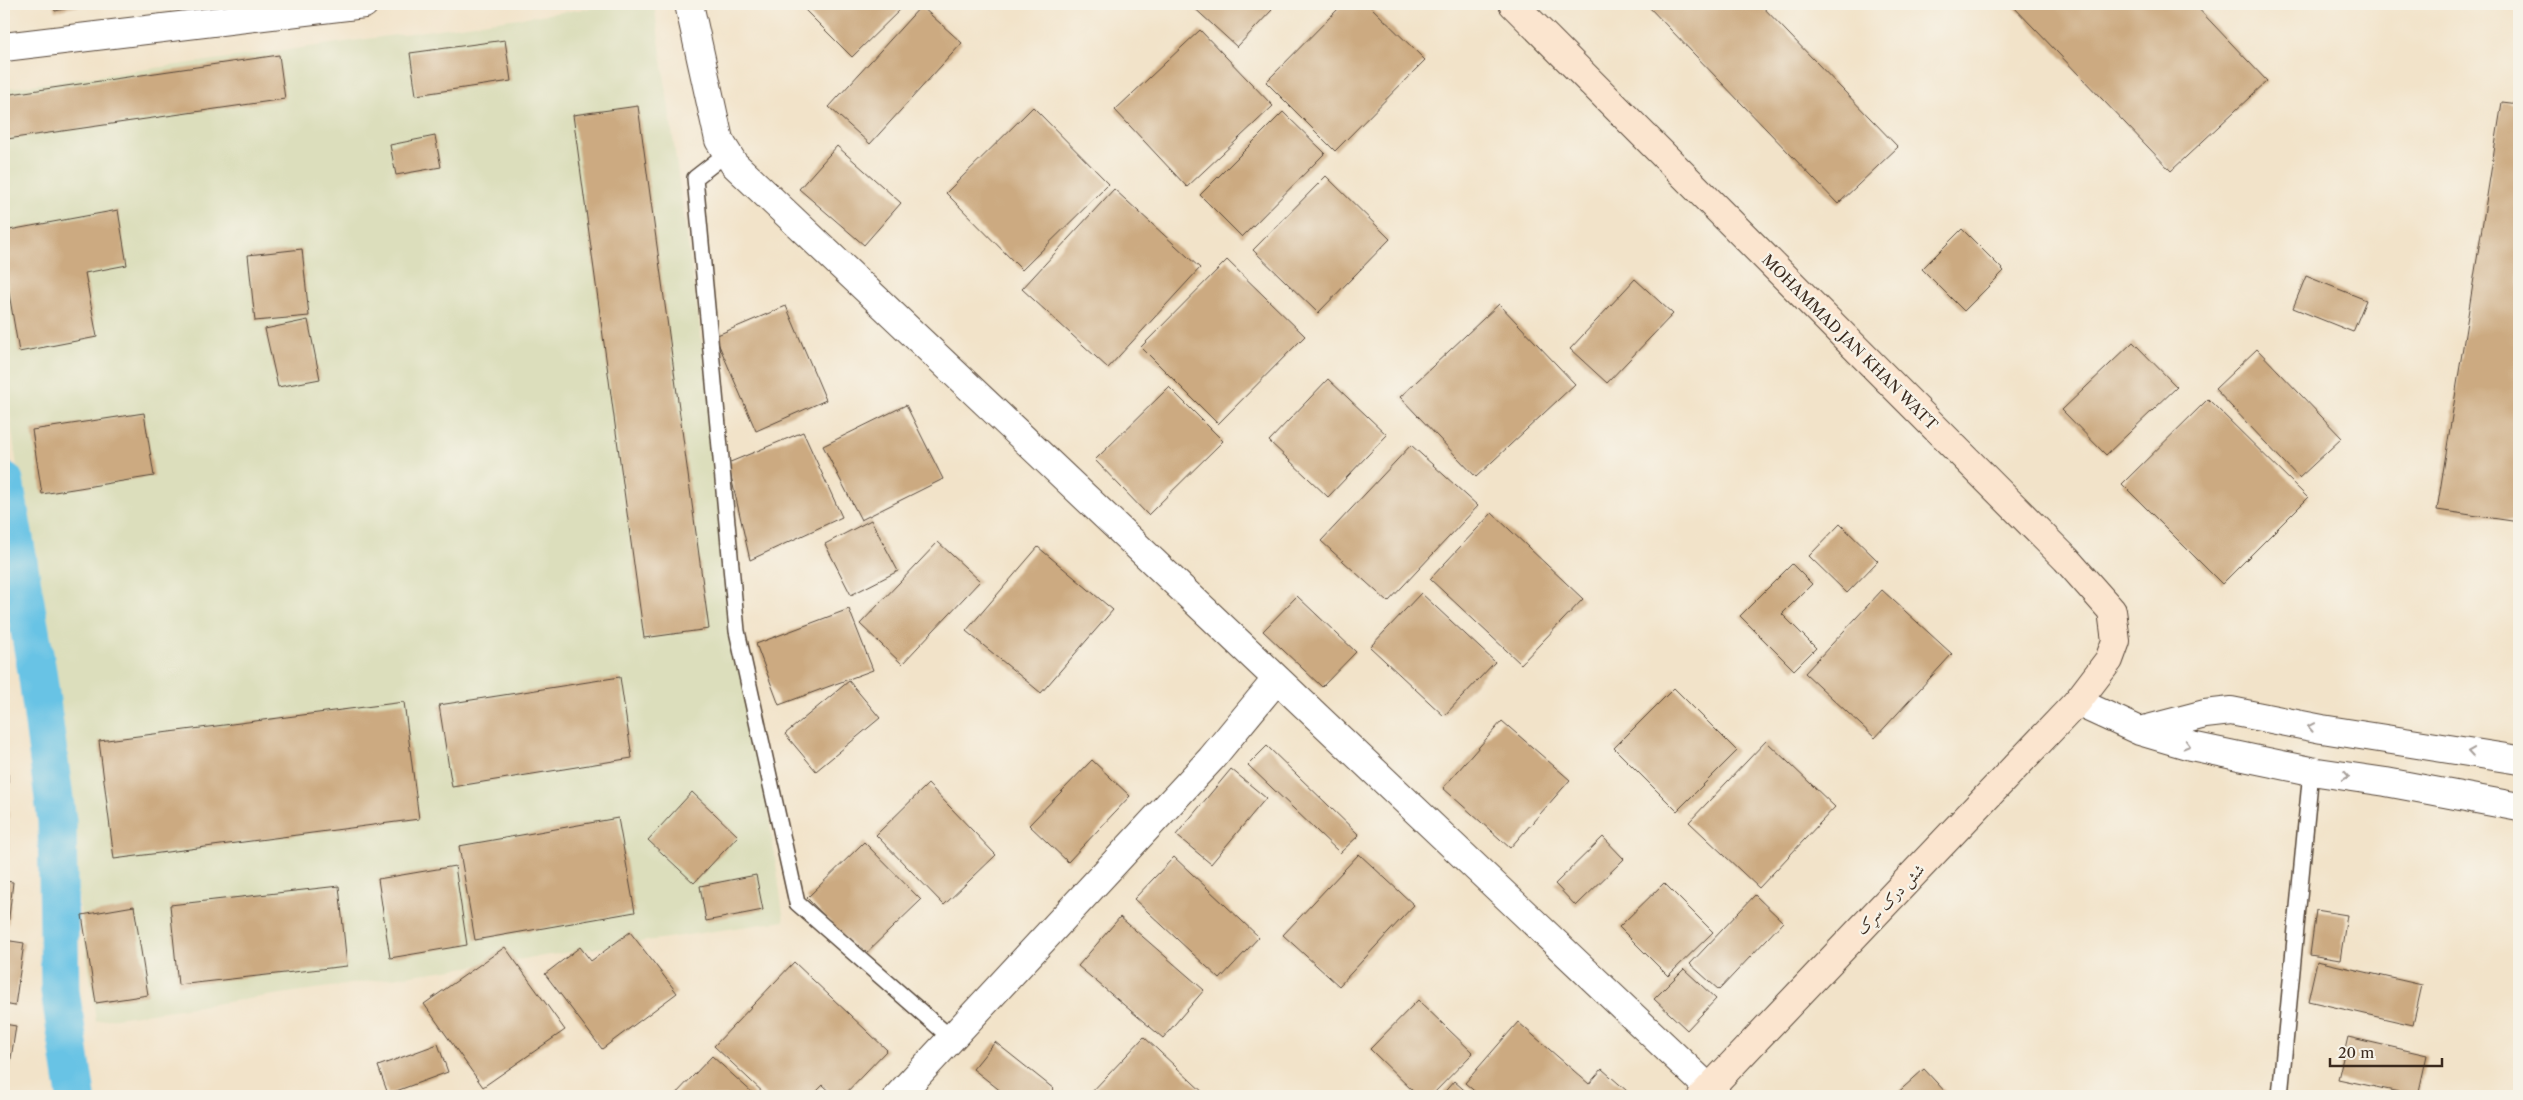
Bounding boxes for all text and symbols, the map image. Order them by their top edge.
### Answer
street label: MOHAMMAD JAN KHAN WATT [1758,250,1942,434]
one-way arrow [2306,722,2315,733]
one-way arrow [2182,739,2190,749]
one-way arrow [2467,748,2475,758]
one-way arrow [2342,770,2350,780]
street label: شش درک سړک [1852,860,1930,940]
scale bar [2330,1035,2443,1067]
text: 20 m [2338,1043,2374,1062]

